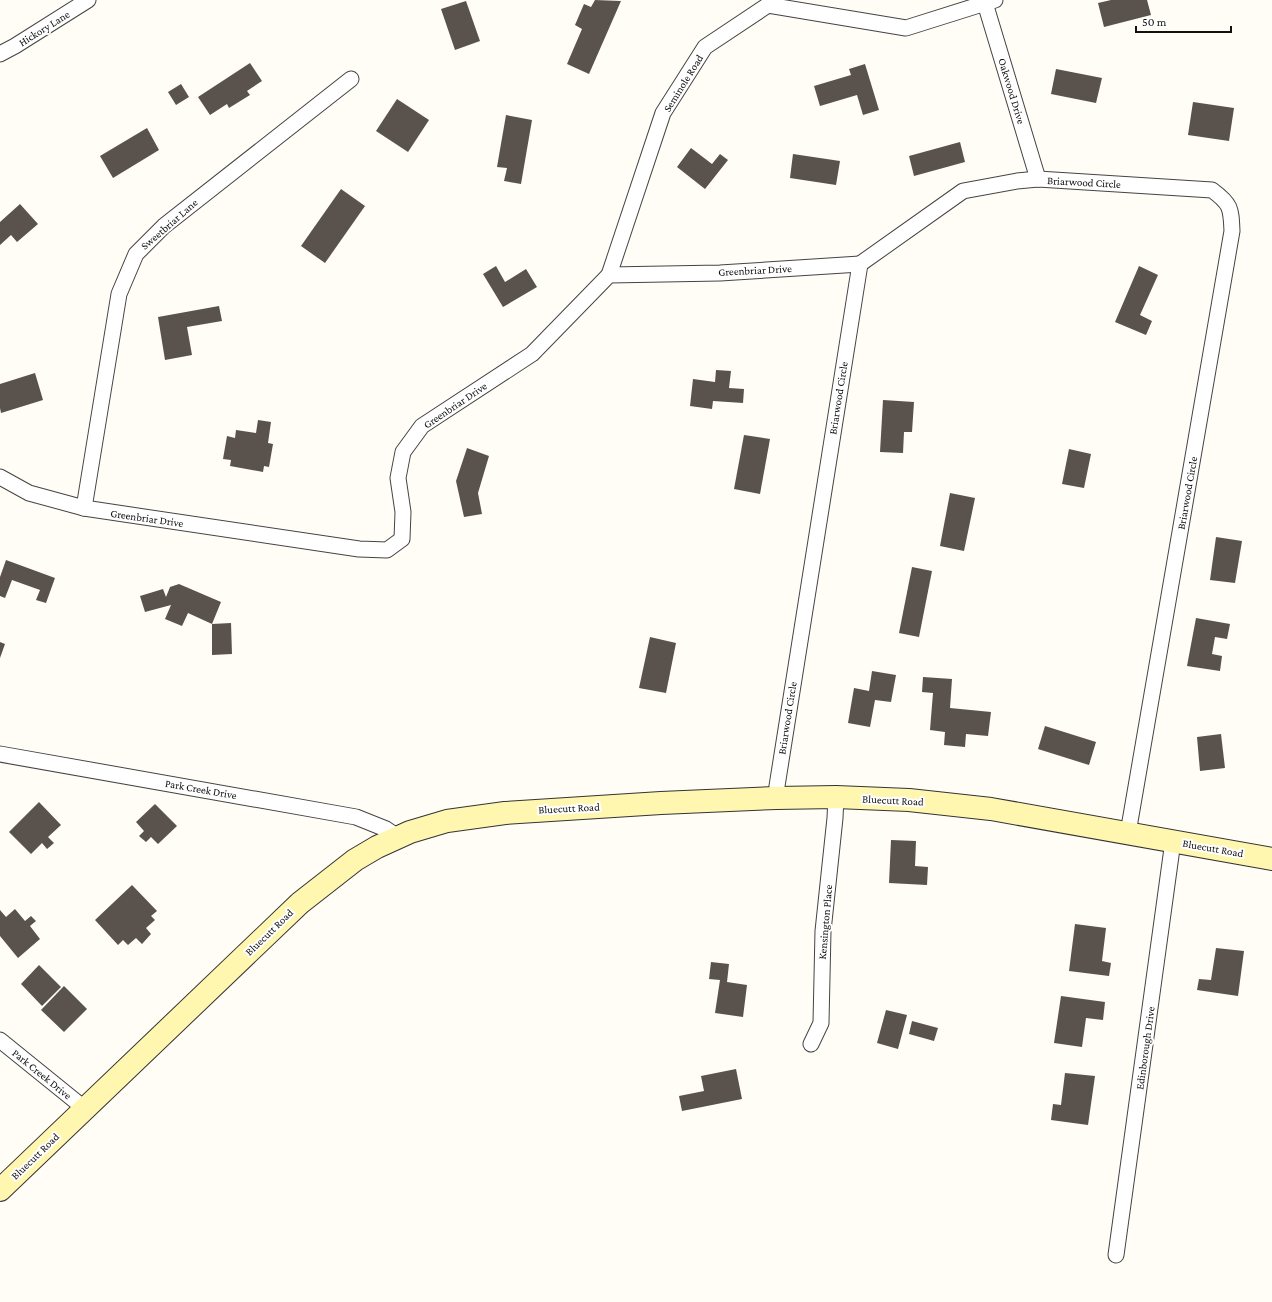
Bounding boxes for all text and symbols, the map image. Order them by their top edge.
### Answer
street label: Hickory Lane [16,8,72,49]
scale bar [1136,8,1231,34]
text: 50 m [1142,15,1167,29]
street label: Seminole Road [661,52,705,114]
street label: Oakwood Drive [996,57,1028,126]
street label: Briarwood Circle [1047,174,1121,190]
street label: Sweetbriar Lane [138,196,200,252]
street label: Greenbriar Drive [718,262,792,278]
street label: Briarwood Circle [826,360,850,435]
street label: Greenbriar Drive [421,379,489,431]
street label: Briarwood Circle [1175,455,1199,530]
street label: Greenbriar Drive [110,507,184,529]
street label: Briarwood Circle [775,680,799,755]
street label: Park Creek Drive [164,777,238,801]
street label: Bluecutt Road [862,792,924,808]
street label: Bluecutt Road [538,800,600,816]
street label: Bluecutt Road [1182,837,1245,859]
street label: Kensington Place [816,884,835,960]
street label: Bluecutt Road [243,906,295,958]
street label: Edinborough Drive [1133,1005,1158,1090]
street label: Park Creek Drive [10,1046,74,1102]
street label: Bluecutt Road [9,1130,61,1182]

